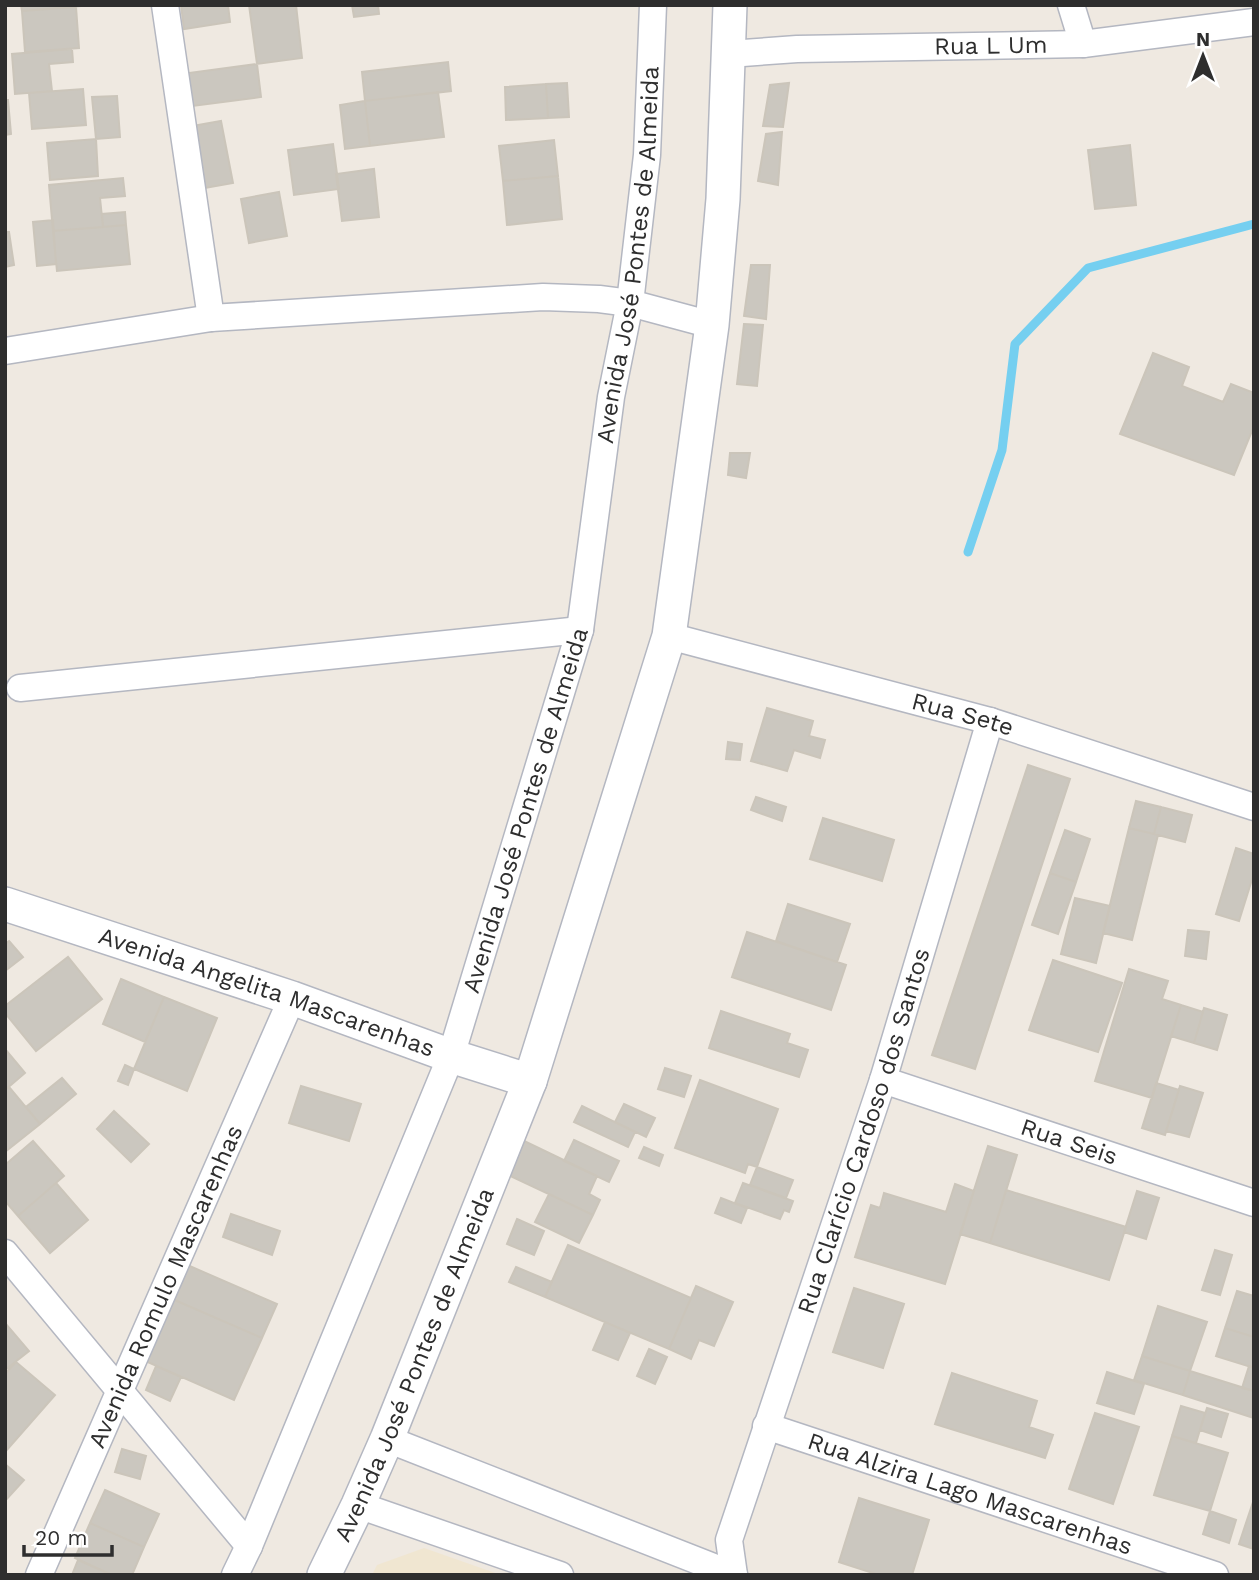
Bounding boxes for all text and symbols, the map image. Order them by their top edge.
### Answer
north arrow [1168,21,1238,91]
text: N [1196,28,1210,51]
street label: Rua L Um [934,31,1048,61]
street label: Avenida José Pontes de Almeida [591,66,665,445]
street label: Avenida José Pontes de Almeida [457,624,594,996]
street label: Rua Sete [909,687,1017,742]
street label: Avenida Angelita Mascarenhas [95,922,438,1063]
street label: Rua Clarício Cardoso dos Santos [792,945,936,1318]
street label: Rua Seis [1017,1113,1121,1171]
street label: Avenida Romulo Mascarenhas [83,1121,248,1452]
street label: Avenida José Pontes de Almeida [328,1184,500,1546]
street label: Rua Alzira Lago Mascarenhas [804,1427,1136,1561]
scale bar [24,1514,112,1558]
text: 20 m [35,1525,87,1550]

